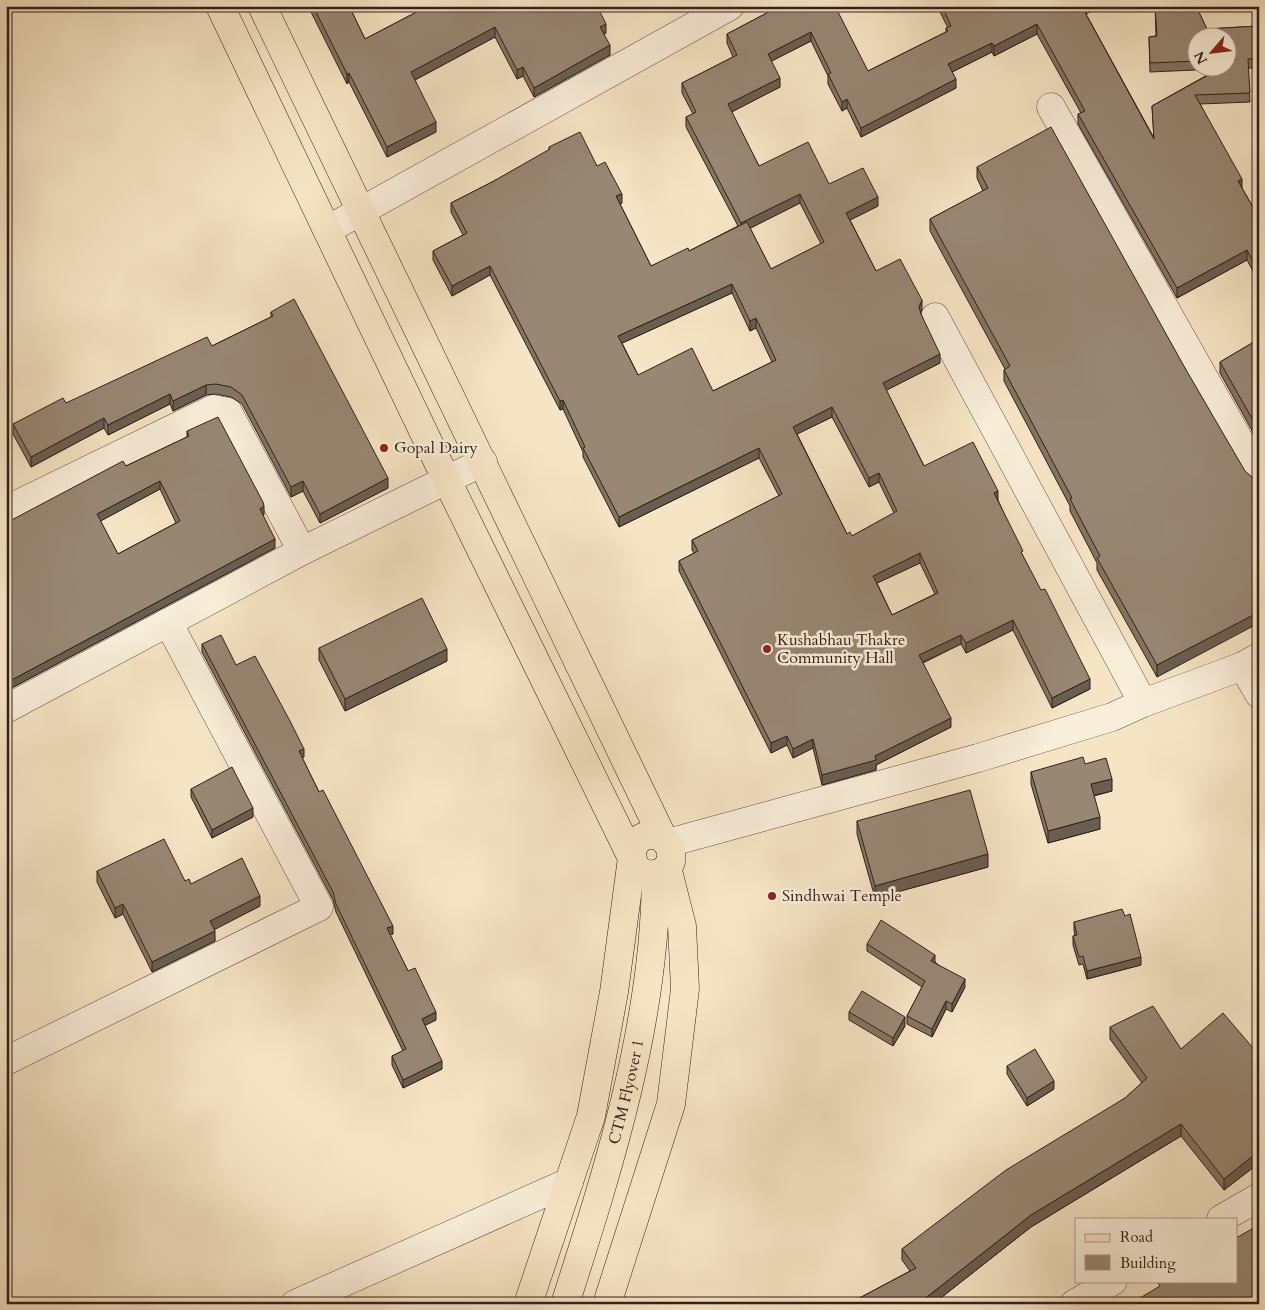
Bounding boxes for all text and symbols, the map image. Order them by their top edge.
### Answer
north arrow [1188,28,1238,78]
text: N [1190,48,1212,68]
place label: Gopal Dairy [394,437,478,459]
marker: Gopal Dairy [378,442,390,454]
place label: Kushabhau Thakre Community Hall [777,629,905,669]
marker: Kushabhau Thakre Community Hall [761,643,773,655]
place label: Sindhwai Temple [782,885,902,907]
marker: Sindhwai Temple [766,890,778,902]
street label: CTM Flyover 1 [603,1037,649,1147]
legend [1075,1218,1238,1282]
text: Road [1120,1227,1153,1247]
text: Building [1120,1253,1176,1273]

